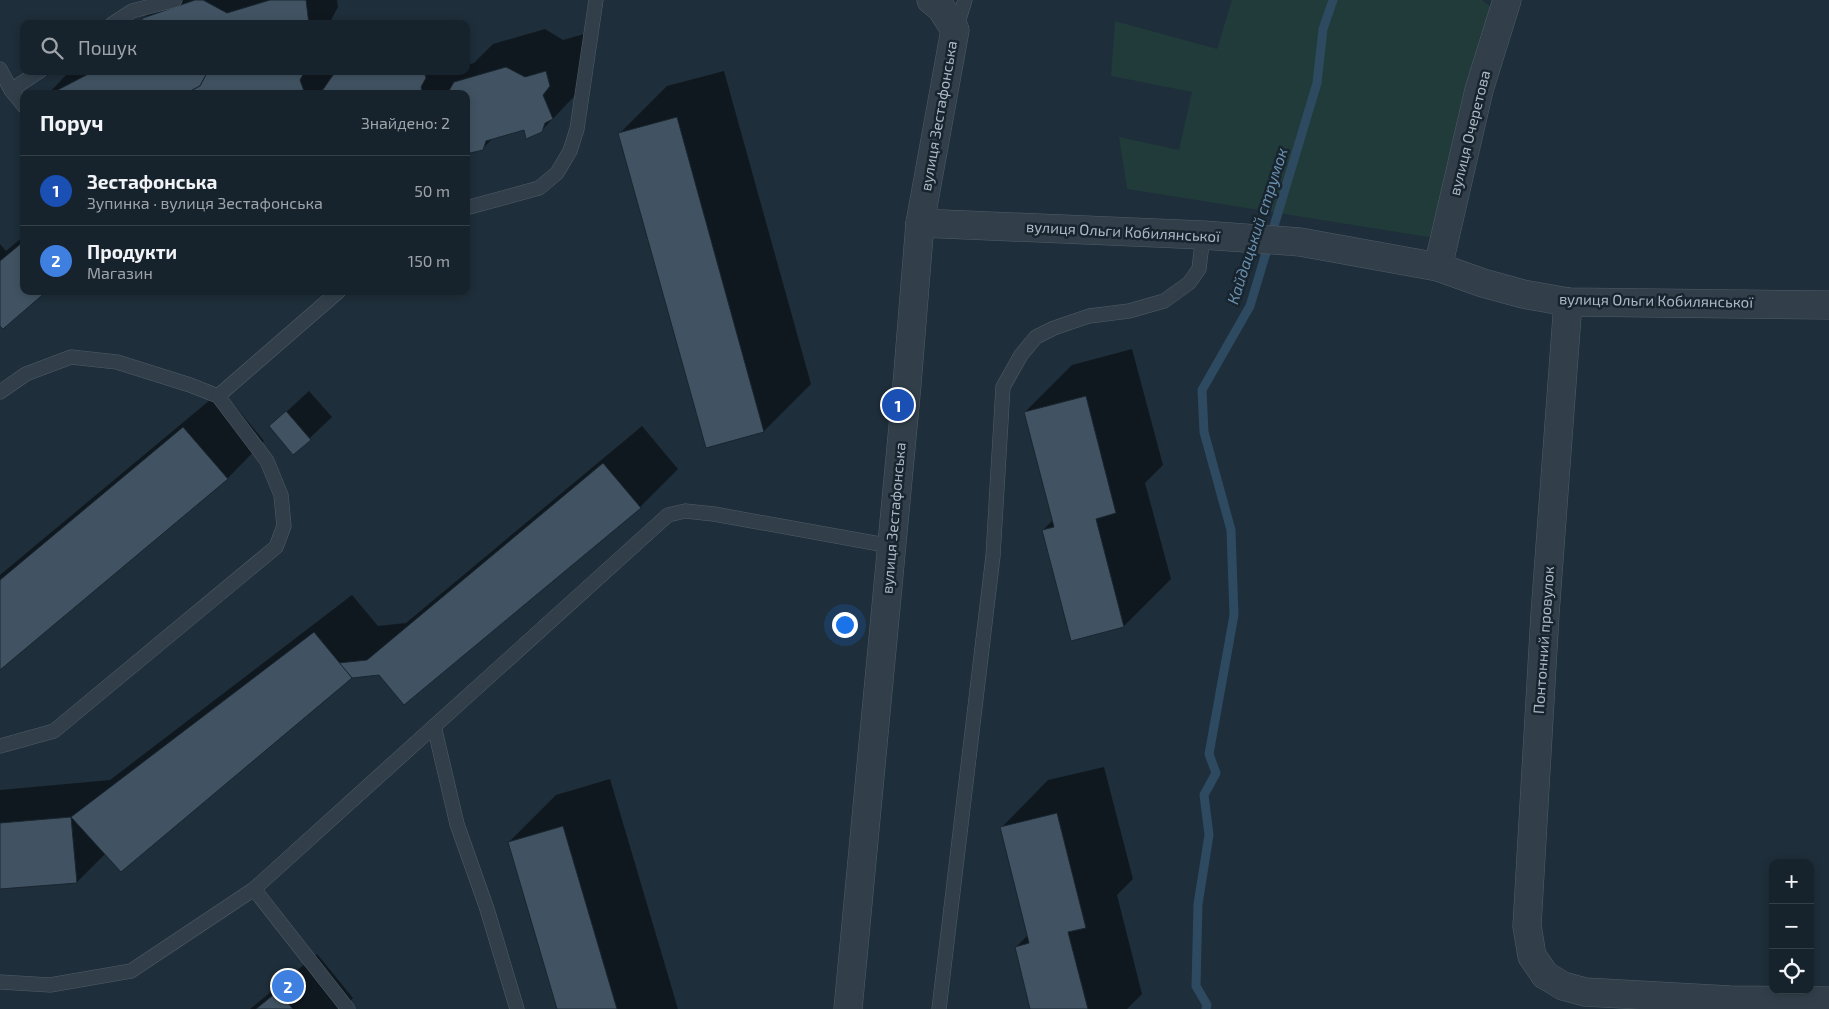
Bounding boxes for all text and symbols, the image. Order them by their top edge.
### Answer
search box [20,20,470,75]
icon: search [38,34,66,62]
text: Пошук [78,36,137,59]
street label: вулиця Зестафонська [916,39,961,193]
street label: вулиця Очеретова [1445,68,1494,197]
text: Поруч [40,110,103,135]
text: Знайдено: 2 [361,113,450,132]
water label: Кайдацький струмок [1222,145,1291,306]
text: Зестафонська [87,170,217,193]
text: 1 [53,181,59,200]
text: 50 m [414,181,450,200]
text: Зупинка · вулиця Зестафонська [87,193,323,212]
street label: вулиця Ольги Кобилянської [1026,217,1221,246]
text: Продукти [87,240,177,263]
text: 2 [51,251,61,270]
text: 150 m [408,251,450,270]
text: Магазин [87,263,153,282]
street label: вулиця Ольги Кобилянської [1559,289,1753,312]
pin: 1 [882,386,914,424]
street label: вулиця Зестафонська [877,441,910,595]
street label: Понтонний провулок [1529,565,1558,715]
your location [832,612,858,638]
map controls [1769,859,1814,994]
button: + [1769,859,1814,904]
button: − [1769,904,1814,949]
button: locate [1769,949,1814,994]
pin: 2 [272,967,304,1005]

